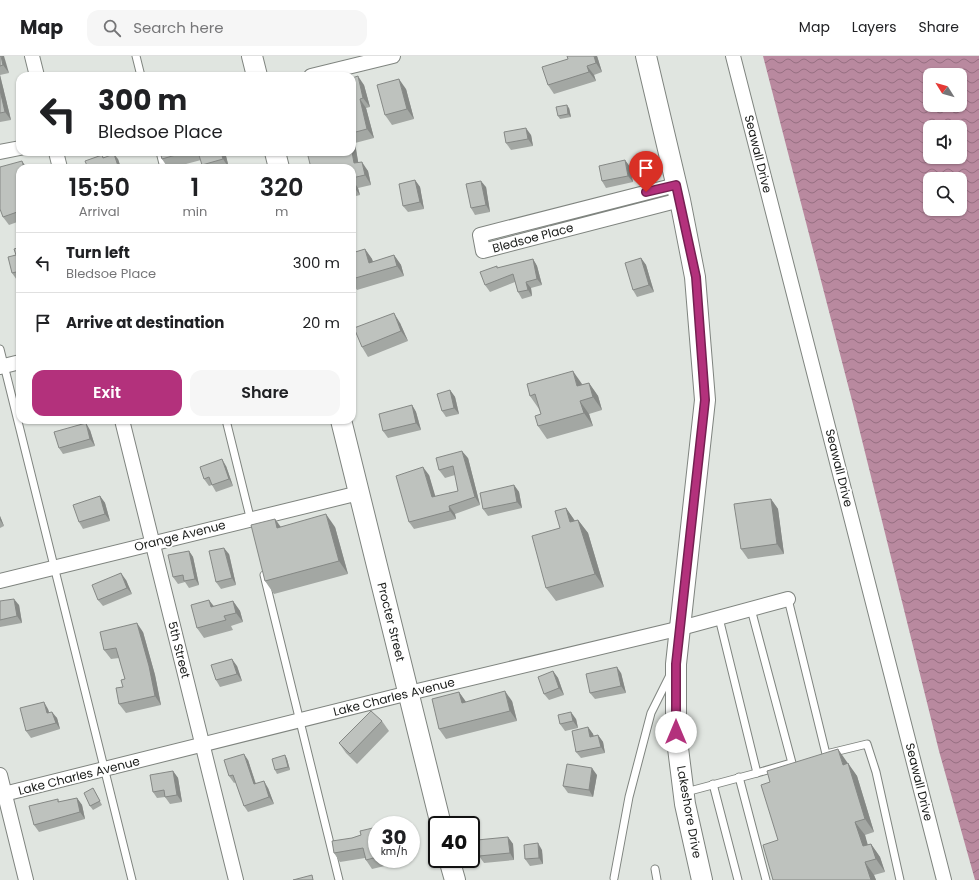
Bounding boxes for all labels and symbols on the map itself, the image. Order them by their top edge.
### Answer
north arrow [923,68,967,112]
street label: Seawall Drive [741,113,776,195]
pin [629,151,663,192]
street label: Bledsoe Place [490,219,575,256]
street label: Seawall Drive [822,427,857,509]
street label: Orange Avenue [132,516,227,555]
street label: Procter Street [373,581,410,663]
street label: 5th Street [164,620,195,680]
street label: Lake Charles Avenue [331,673,456,720]
position arrow [655,711,697,753]
street label: Seawall Drive [902,741,937,823]
street label: Lake Charles Avenue [16,752,141,799]
street label: Lakeshore Drive [673,764,706,860]
speed limit sign: 40 [428,816,480,868]

